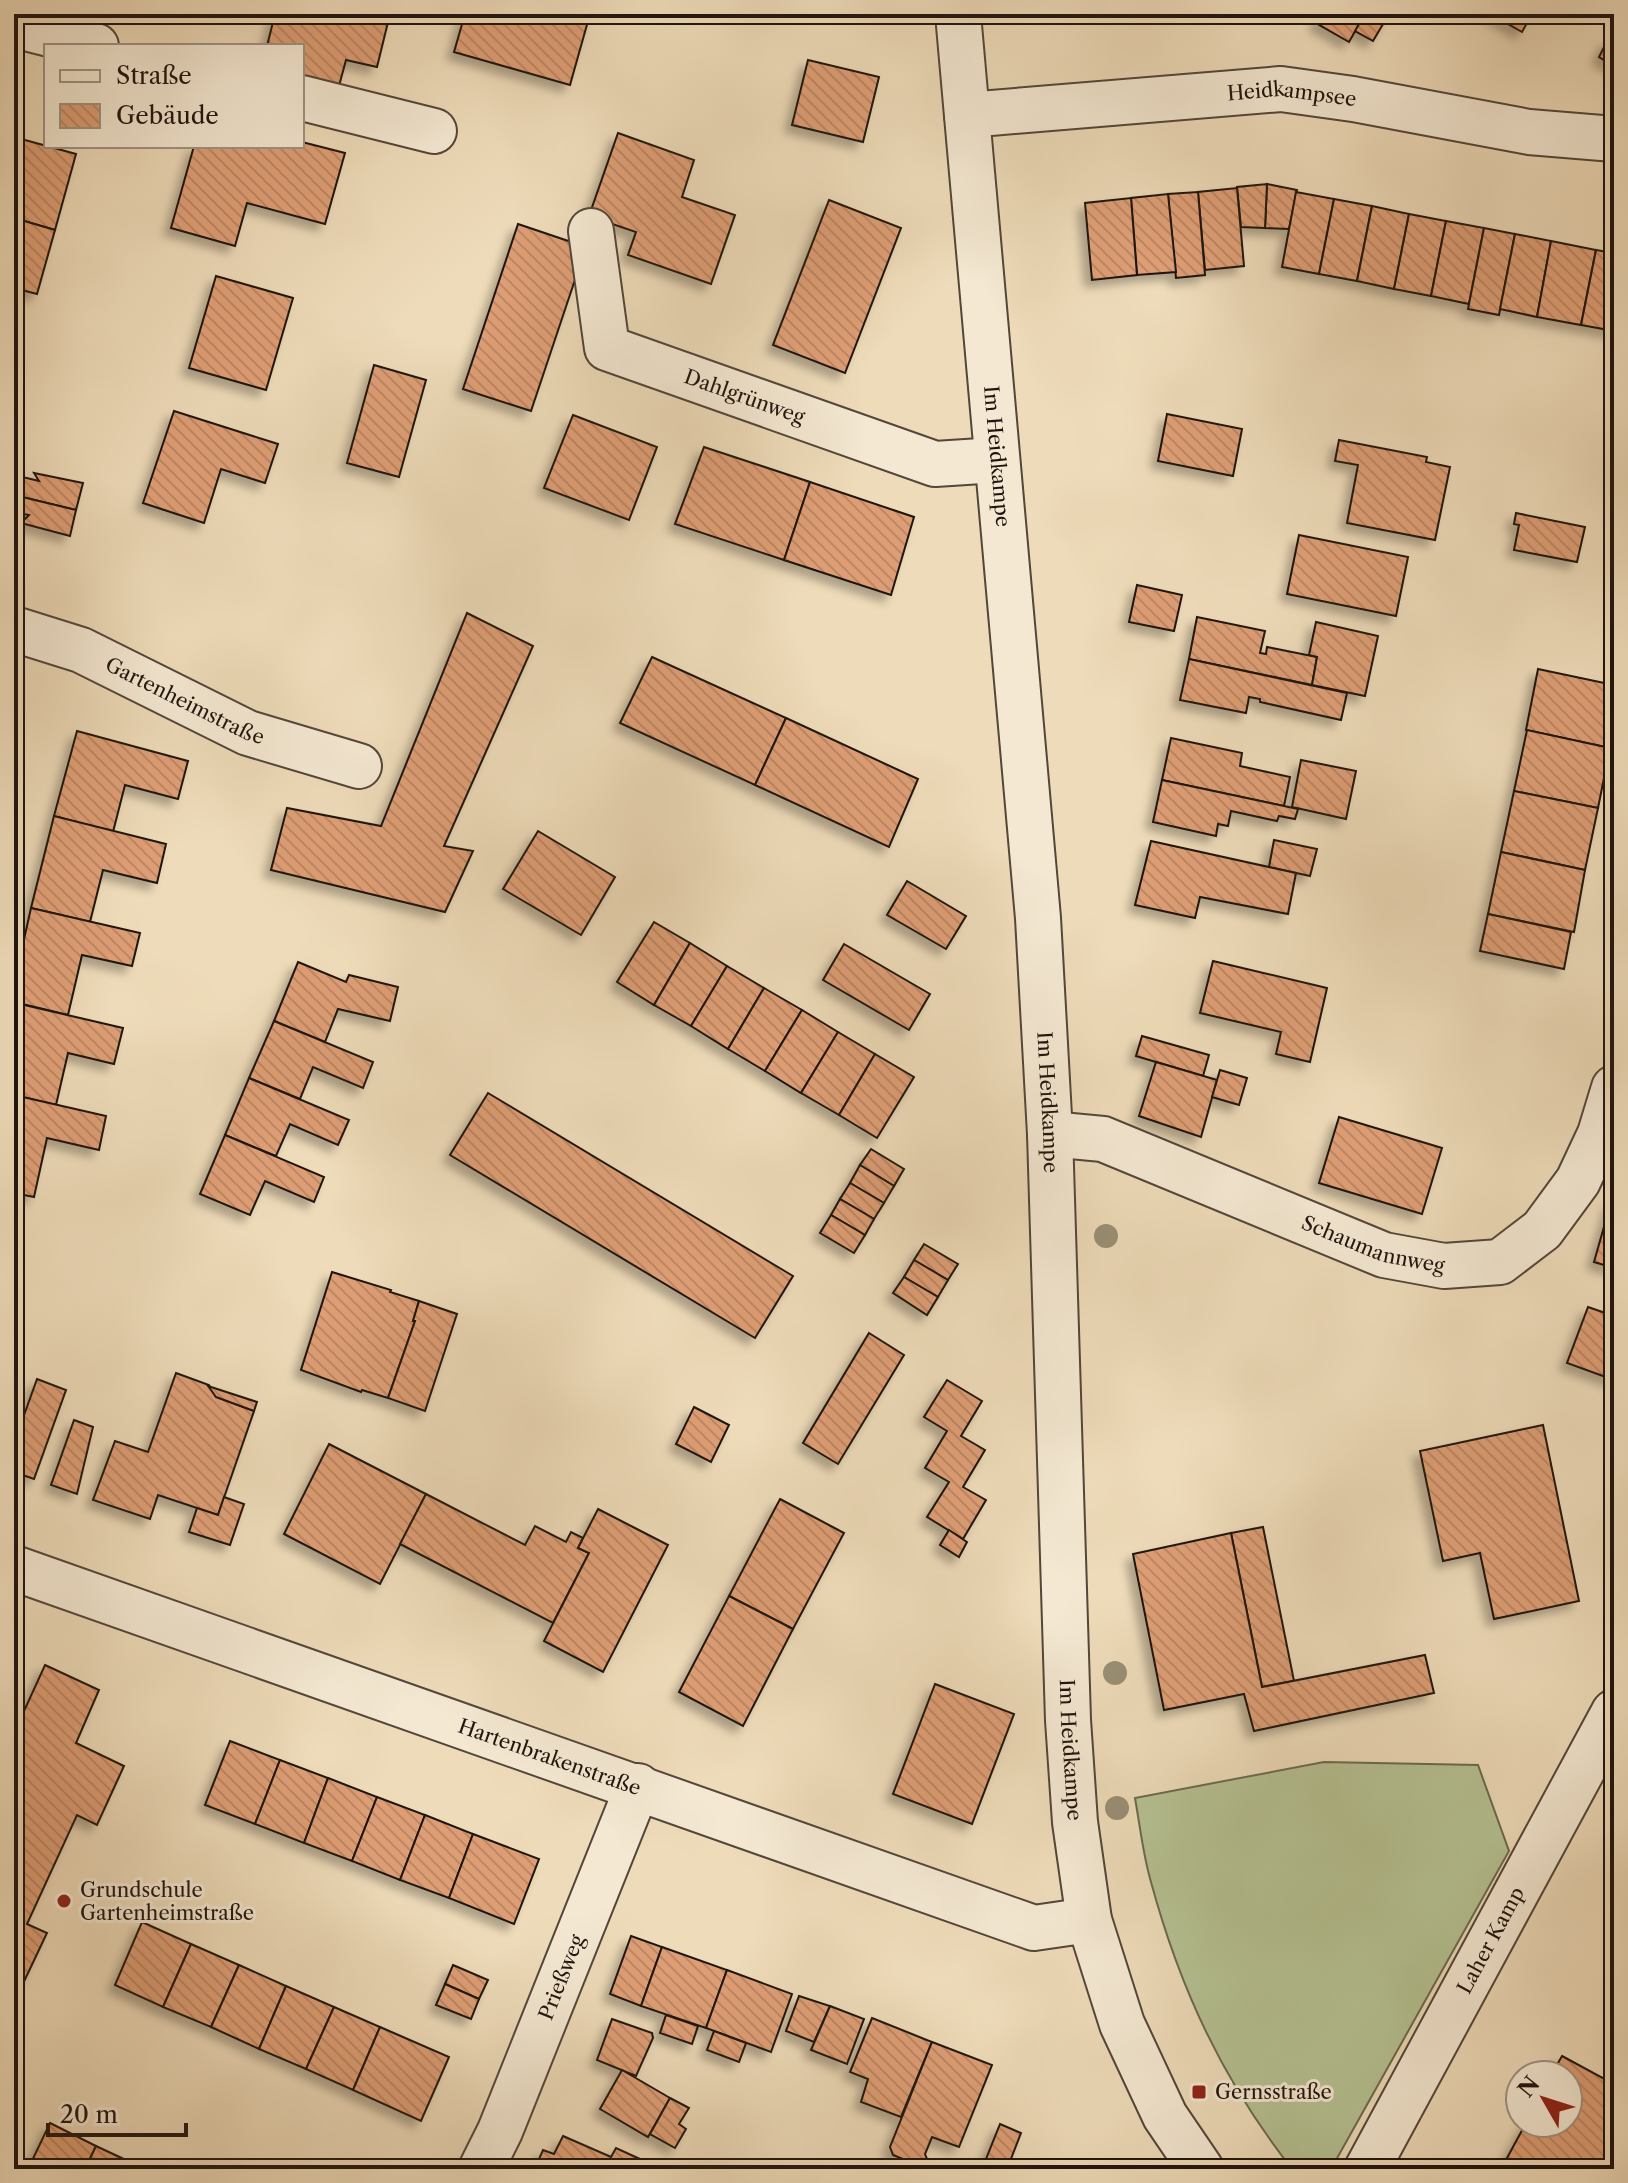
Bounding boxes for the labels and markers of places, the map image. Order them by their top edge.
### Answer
place label: Grundschule Gartenheimstraße [80,1878,254,1925]
marker: Grundschule Gartenheimstraße [55,1892,73,1910]
place label: Gernsstraße [1215,2080,1332,2104]
marker: Gernsstraße [1190,2083,1208,2101]

